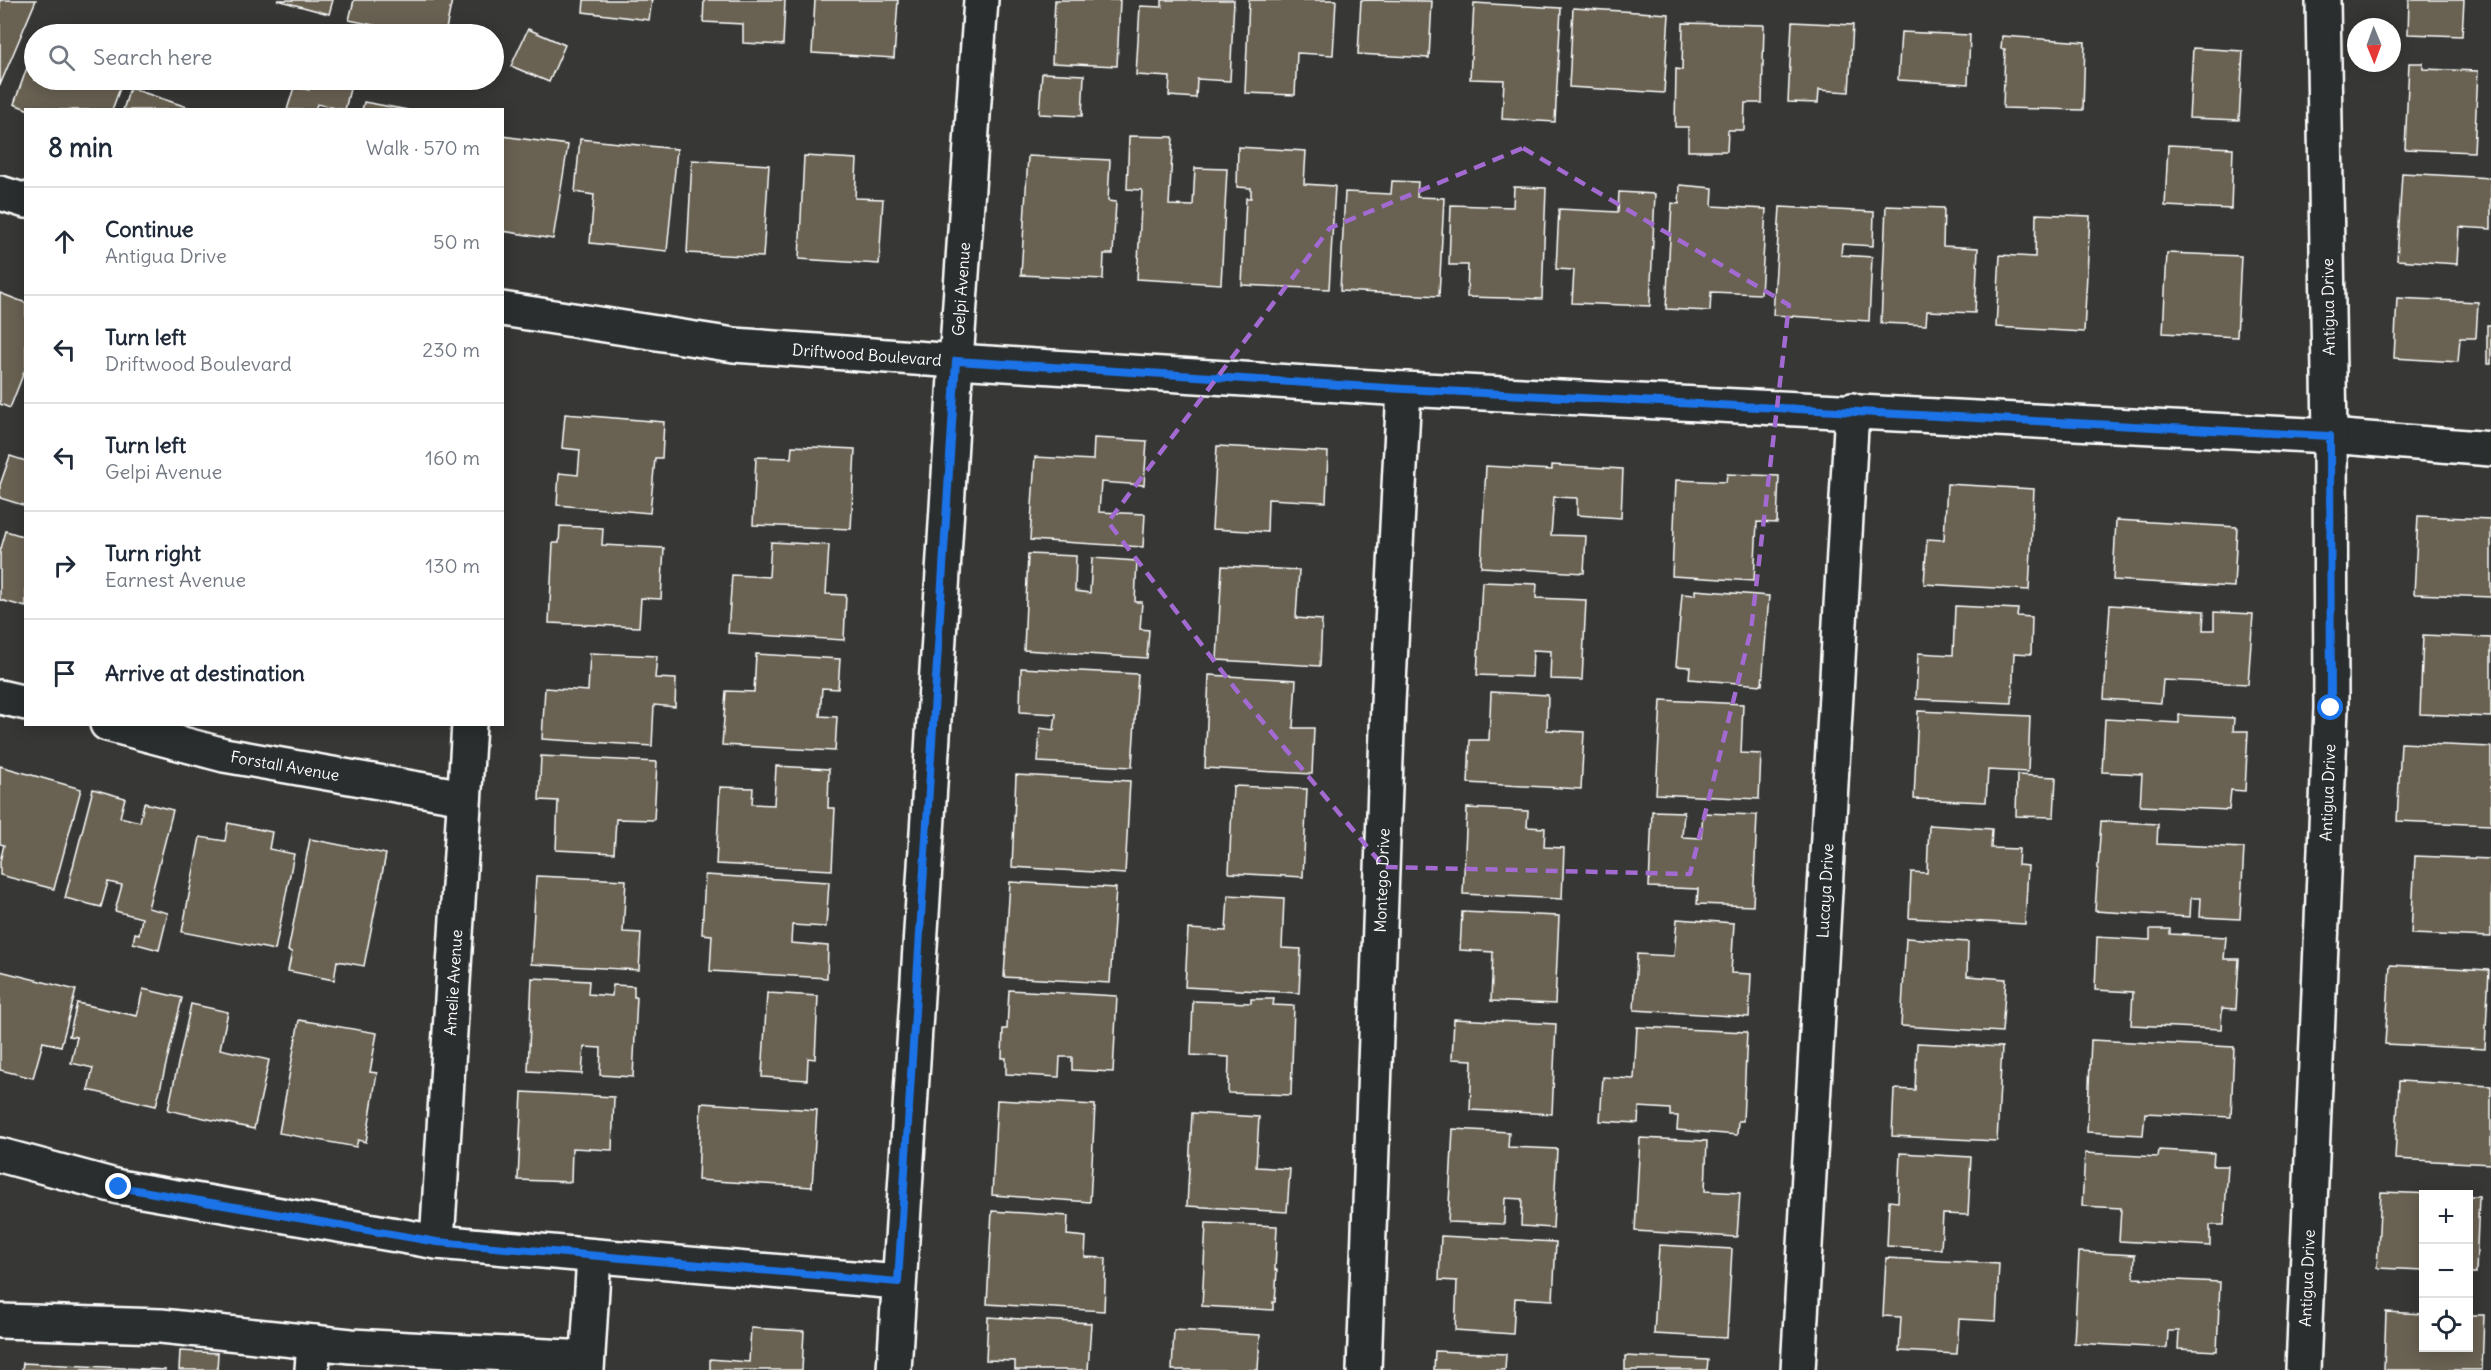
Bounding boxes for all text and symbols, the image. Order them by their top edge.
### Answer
north arrow [2347,18,2401,72]
search box [24,24,504,90]
icon: search [45,41,78,74]
text: Search here [93,43,212,71]
text: 8 min [48,131,113,164]
text: Walk · 570 m [366,135,480,160]
text: Continue [105,215,194,243]
icon: ahead [48,225,81,258]
text: 50 m [433,229,480,254]
street label: Gelpi Avenue [948,242,974,337]
text: Antigua Drive [105,243,227,268]
street label: Antigua Drive [2317,258,2339,356]
text: Turn left [105,323,186,351]
icon: left [48,333,81,366]
text: 230 m [422,337,480,362]
street label: Driftwood Boulevard [792,339,942,370]
text: Driftwood Boulevard [105,351,292,376]
text: Turn left [105,431,186,459]
icon: left [48,441,81,474]
text: 160 m [425,445,480,470]
text: Gelpi Avenue [105,459,222,484]
text: Turn right [105,539,201,567]
icon: right [48,549,81,582]
text: 130 m [425,553,480,578]
text: Earnest Avenue [105,567,246,592]
icon: arrive [48,657,81,690]
text: Arrive at destination [105,659,305,687]
route start [2317,694,2343,720]
street label: Antigua Drive [2315,743,2339,842]
street label: Forstall Avenue [229,746,341,785]
street label: Montego Drive [1370,828,1393,933]
street label: Lucaya Drive [1812,843,1838,939]
street label: Amelie Avenue [440,929,466,1036]
route end [105,1173,131,1199]
map controls [2419,1190,2473,1352]
button: + [2419,1190,2473,1244]
street label: Antigua Drive [2295,1229,2319,1327]
button: − [2419,1244,2473,1298]
button: locate [2419,1298,2473,1352]

